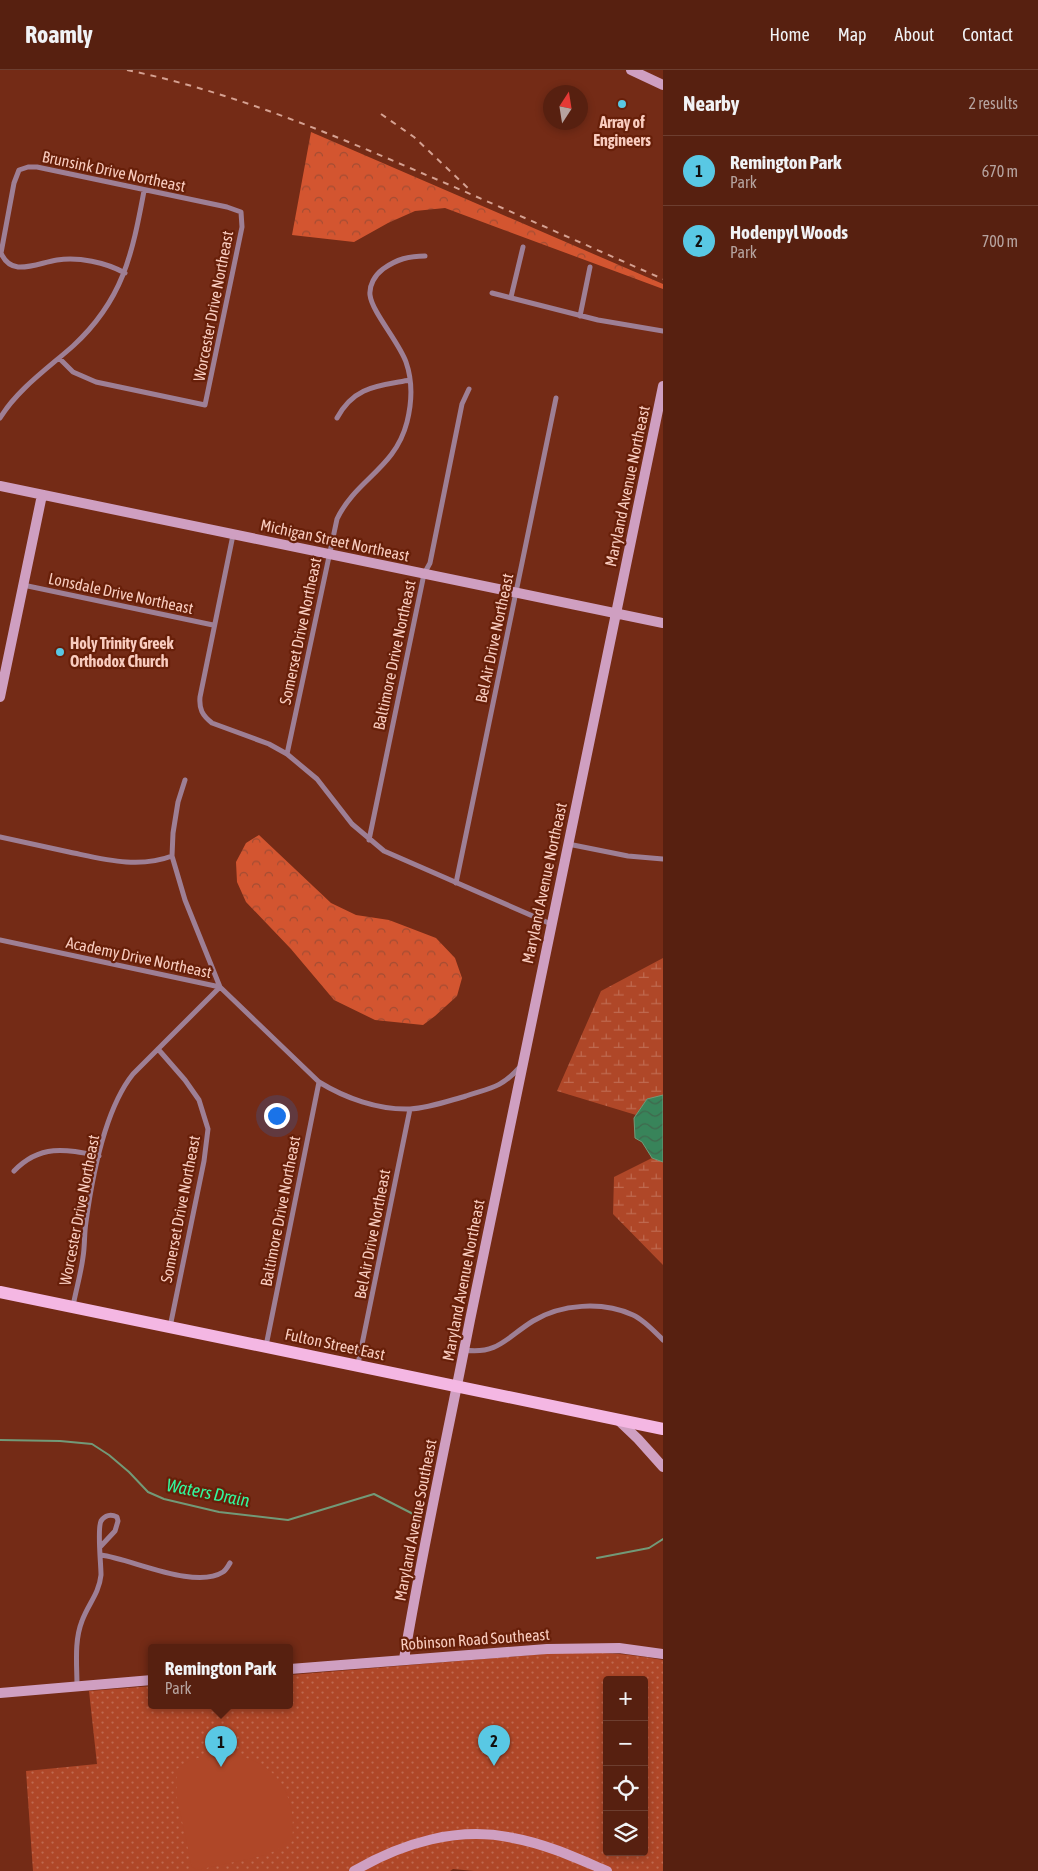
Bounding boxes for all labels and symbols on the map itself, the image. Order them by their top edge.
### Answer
north arrow [543,85,588,130]
marker: Array of Engineers [616,98,628,110]
place label: Array of Engineers [593,113,651,149]
street label: Brunsink Drive Northeast [41,147,188,195]
street label: Worcester Drive Northeast [190,229,236,383]
street label: Maryland Avenue Northeast [601,404,654,568]
street label: Michigan Street Northeast [259,515,412,566]
street label: Somerset Drive Northeast [276,556,324,706]
street label: Lonsdale Drive Northeast [47,569,196,617]
street label: Bel Air Drive Northeast [471,571,517,704]
street label: Baltimore Drive Northeast [369,578,419,732]
place label: Holy Trinity Greek Orthodox Church [70,634,175,670]
marker: Holy Trinity Greek Orthodox Church [54,646,66,658]
street label: Maryland Avenue Northeast [518,801,571,965]
street label: Academy Drive Northeast [64,933,214,982]
your location [264,1103,290,1129]
street label: Worcester Drive Northeast [56,1133,102,1287]
street label: Somerset Drive Northeast [157,1134,203,1284]
street label: Baltimore Drive Northeast [257,1134,303,1288]
street label: Bel Air Drive Northeast [351,1167,393,1300]
street label: Maryland Avenue Northeast [439,1197,489,1362]
street label: Fulton Street East [283,1325,387,1363]
street label: Maryland Avenue Southeast [390,1437,441,1603]
water label: Waters Drain [165,1474,252,1511]
street label: Robinson Road Southeast [400,1625,551,1653]
pin: 2 [478,1725,510,1766]
pin: 1 [205,1726,237,1767]

